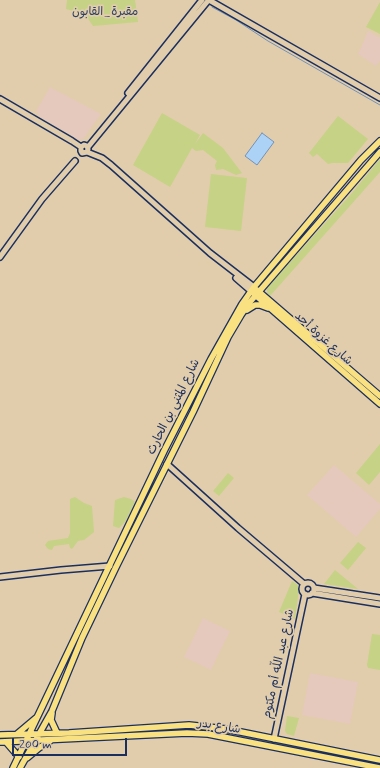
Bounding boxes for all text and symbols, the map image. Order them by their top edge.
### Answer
park label: مقبرة_القابون [72,5,138,19]
street label: شارع غزوة أحد [291,309,355,369]
street label: شارع المثنى بن الحارث [145,357,203,457]
street label: شارع عبد اللّه أم مكتوم [260,608,298,720]
street label: شارع بدر [196,716,242,738]
scale bar [14,730,129,756]
text: 200 m [19,737,52,753]

